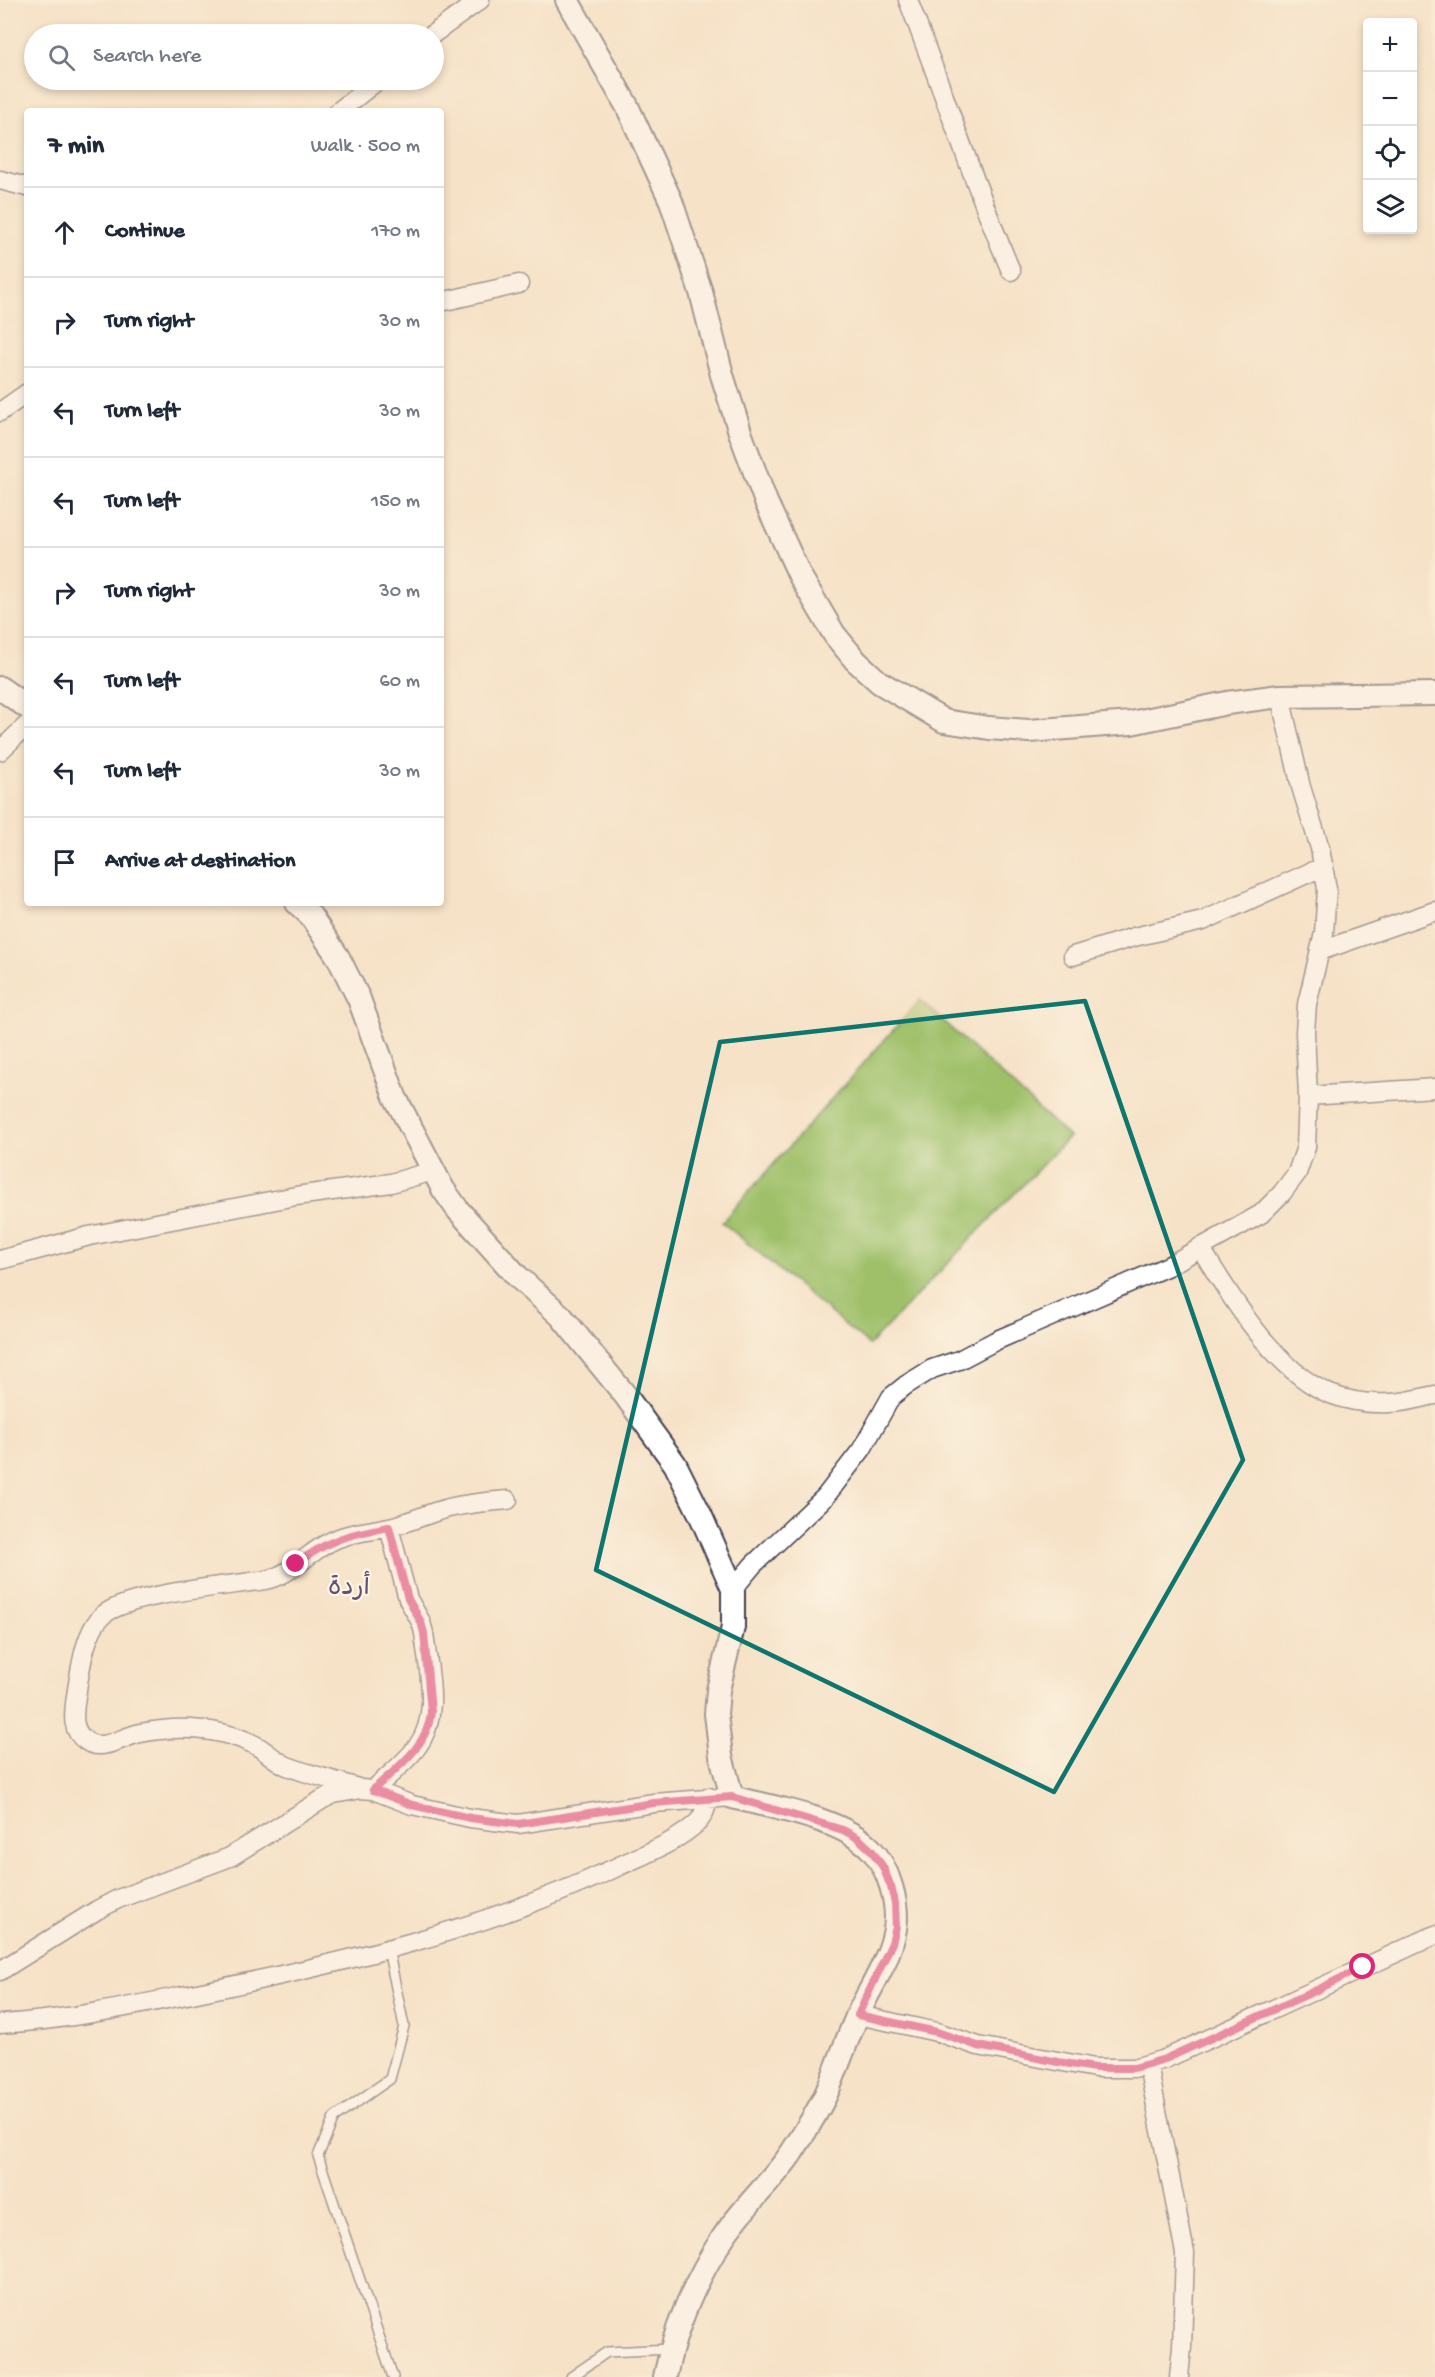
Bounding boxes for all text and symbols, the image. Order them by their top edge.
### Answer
map controls [1363,18,1417,234]
button: + [1363,18,1417,72]
search box [24,24,444,90]
icon: search [45,41,78,74]
text: Search here [93,44,201,70]
button: − [1363,72,1417,126]
button: locate [1363,126,1417,180]
text: 7 min [48,132,104,163]
text: Walk · 500 m [311,136,420,159]
button: layers [1363,180,1417,234]
icon: ahead [48,216,81,249]
text: Continue [105,219,185,245]
text: 170 m [371,221,420,244]
icon: right [48,306,81,339]
text: Turn right [105,309,193,335]
text: 30 m [379,311,420,334]
icon: left [48,396,81,429]
text: Turn left [105,399,179,425]
text: 30 m [379,401,420,424]
icon: left [48,486,81,519]
text: Turn left [105,489,179,515]
text: 150 m [371,491,420,514]
icon: right [48,576,81,609]
text: Turn right [105,579,193,605]
text: 30 m [379,581,420,604]
icon: left [48,666,81,699]
text: Turn left [105,669,179,695]
text: 60 m [380,671,420,694]
icon: left [48,756,81,789]
text: Turn left [105,759,179,785]
text: 30 m [379,761,420,784]
icon: arrive [48,846,81,879]
text: Arrive at destination [105,849,295,875]
route end [282,1550,308,1576]
district label: أردة [328,1570,371,1605]
route start [1349,1953,1375,1979]

